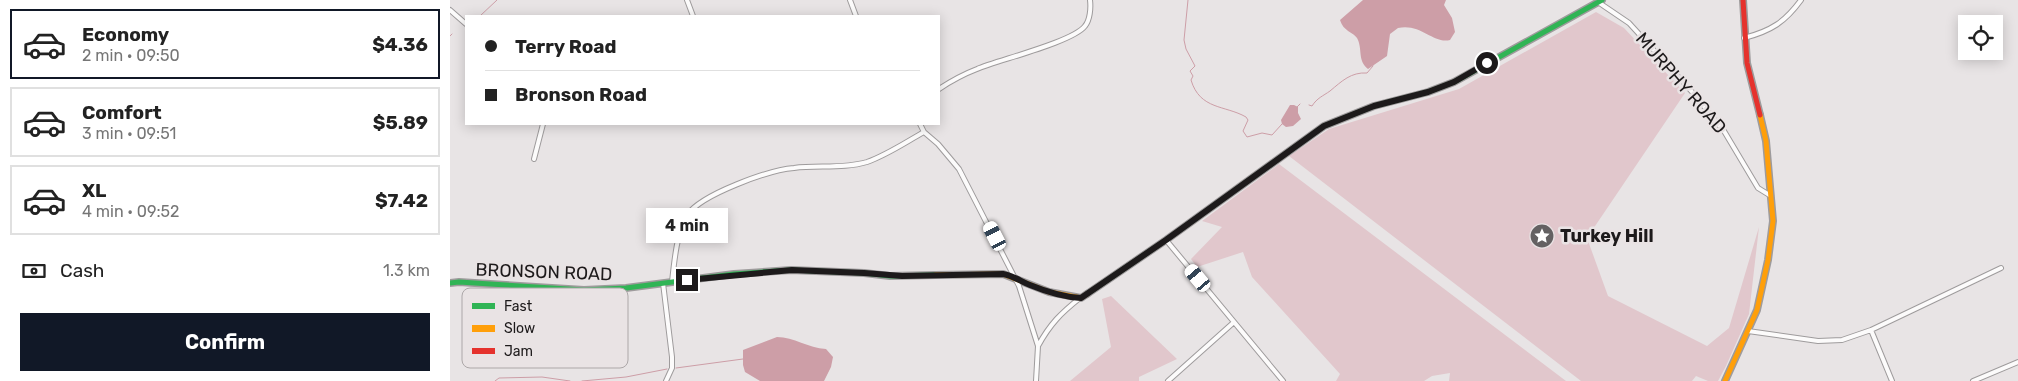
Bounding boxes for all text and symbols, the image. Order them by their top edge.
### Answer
map controls [1958,15,2003,60]
button: locate [1958,15,2003,60]
icon: car [22,22,67,67]
text: Economy [82,23,169,46]
street label: MURPHY ROAD [1631,28,1731,138]
text: $4.36 [372,33,428,56]
text: Terry Road [515,35,617,58]
text: 2 min · 09:50 [82,46,180,65]
route start [1476,52,1498,74]
text: Bronson Road [515,83,647,106]
icon: car [22,100,67,145]
text: Comfort [82,101,162,124]
text: $5.89 [373,111,428,134]
text: 3 min · 09:51 [82,124,176,143]
icon: car [22,178,67,223]
text: XL [82,179,106,202]
text: $7.42 [375,189,428,212]
text: 4 min · 09:52 [82,202,179,221]
callout: 4 min [646,208,728,242]
text: 4 min [665,216,709,235]
car [981,219,1008,253]
place icon: Turkey Hill [1529,223,1555,249]
place label: Turkey Hill [1560,225,1654,247]
icon: cash [20,257,48,285]
text: Cash [60,259,104,282]
street label: BRONSON ROAD [475,259,613,285]
text: 1.3 km [383,261,430,280]
car [1182,262,1213,294]
route end [676,269,698,291]
legend [462,288,628,368]
text: Fast [504,298,533,315]
button: Confirm [20,313,430,371]
text: Slow [504,320,535,337]
text: Jam [504,343,533,360]

